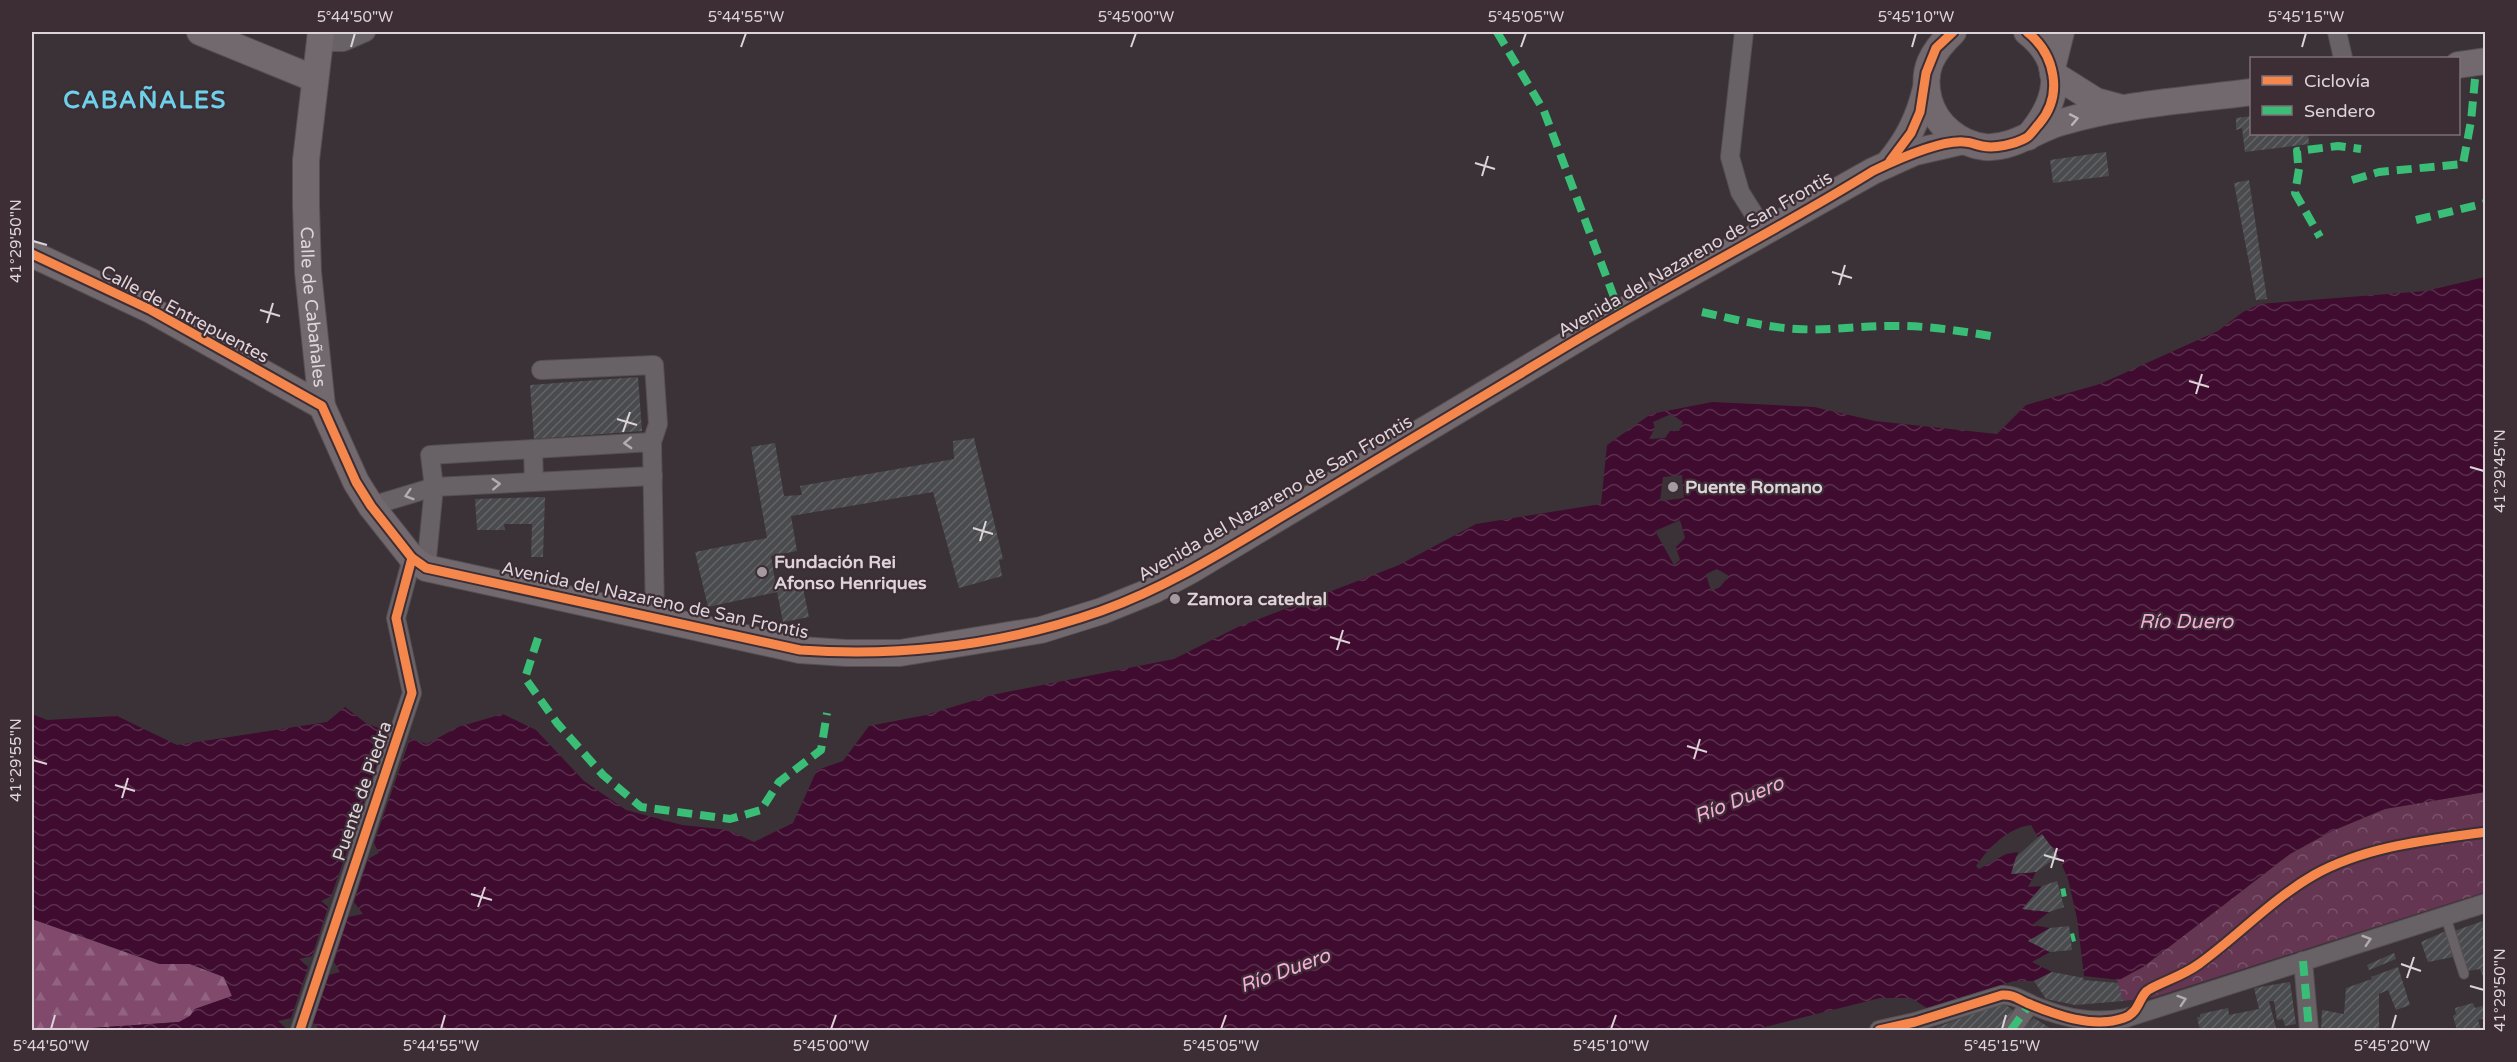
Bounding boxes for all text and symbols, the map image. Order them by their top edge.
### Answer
text: 5°44'50"W [317,8,393,26]
text: 5°44'55"W [708,8,784,26]
text: 5°45'00"W [1098,8,1174,26]
text: 5°45'05"W [1488,8,1564,26]
text: 5°45'10"W [1878,8,1954,26]
text: 5°45'15"W [2268,8,2344,26]
legend [2250,57,2460,135]
text: Ciclovía [2304,70,2370,92]
district label: CABAÑALES [63,85,227,115]
text: Sendero [2304,100,2375,122]
one-way arrow [2069,113,2079,126]
street label: Avenida del Nazareno de San Frontis [1554,166,1836,342]
text: 41°29'50"N [7,199,25,283]
street label: Calle de Cabañales [296,226,331,388]
street label: Calle de Entrepuentes [97,260,273,368]
street label: Avenida del Nazareno de San Frontis [1134,410,1416,586]
text: 41°29'45"N [2491,429,2509,513]
one-way arrow [624,437,633,450]
place label: Puente Romano [1685,476,1823,498]
one-way arrow [491,478,500,491]
marker: Puente Romano [1666,480,1680,494]
one-way arrow [404,488,414,500]
place label: Fundación Rei Afonso Henriques [774,551,927,594]
street label: Avenida del Nazareno de San Frontis [499,557,811,643]
marker: Fundación Rei Afonso Henriques [755,565,769,579]
place label: Zamora catedral [1187,588,1327,610]
marker: Zamora catedral [1168,592,1182,606]
water label: Río Duero [2139,610,2234,634]
text: 41°29'55"N [7,718,25,802]
street label: Puente de Piedra [328,718,396,864]
water label: Río Duero [1691,771,1788,829]
one-way arrow [2361,935,2372,948]
water label: Río Duero [1237,943,1334,998]
text: 41°29'50"N [2491,948,2509,1032]
one-way arrow [2176,995,2187,1007]
text: 5°44'50"W [13,1037,89,1055]
text: 5°44'55"W [403,1037,479,1055]
text: 5°45'00"W [793,1037,869,1055]
text: 5°45'05"W [1183,1037,1259,1055]
text: 5°45'10"W [1573,1037,1649,1055]
text: 5°45'15"W [1964,1037,2040,1055]
text: 5°45'20"W [2354,1037,2430,1055]

